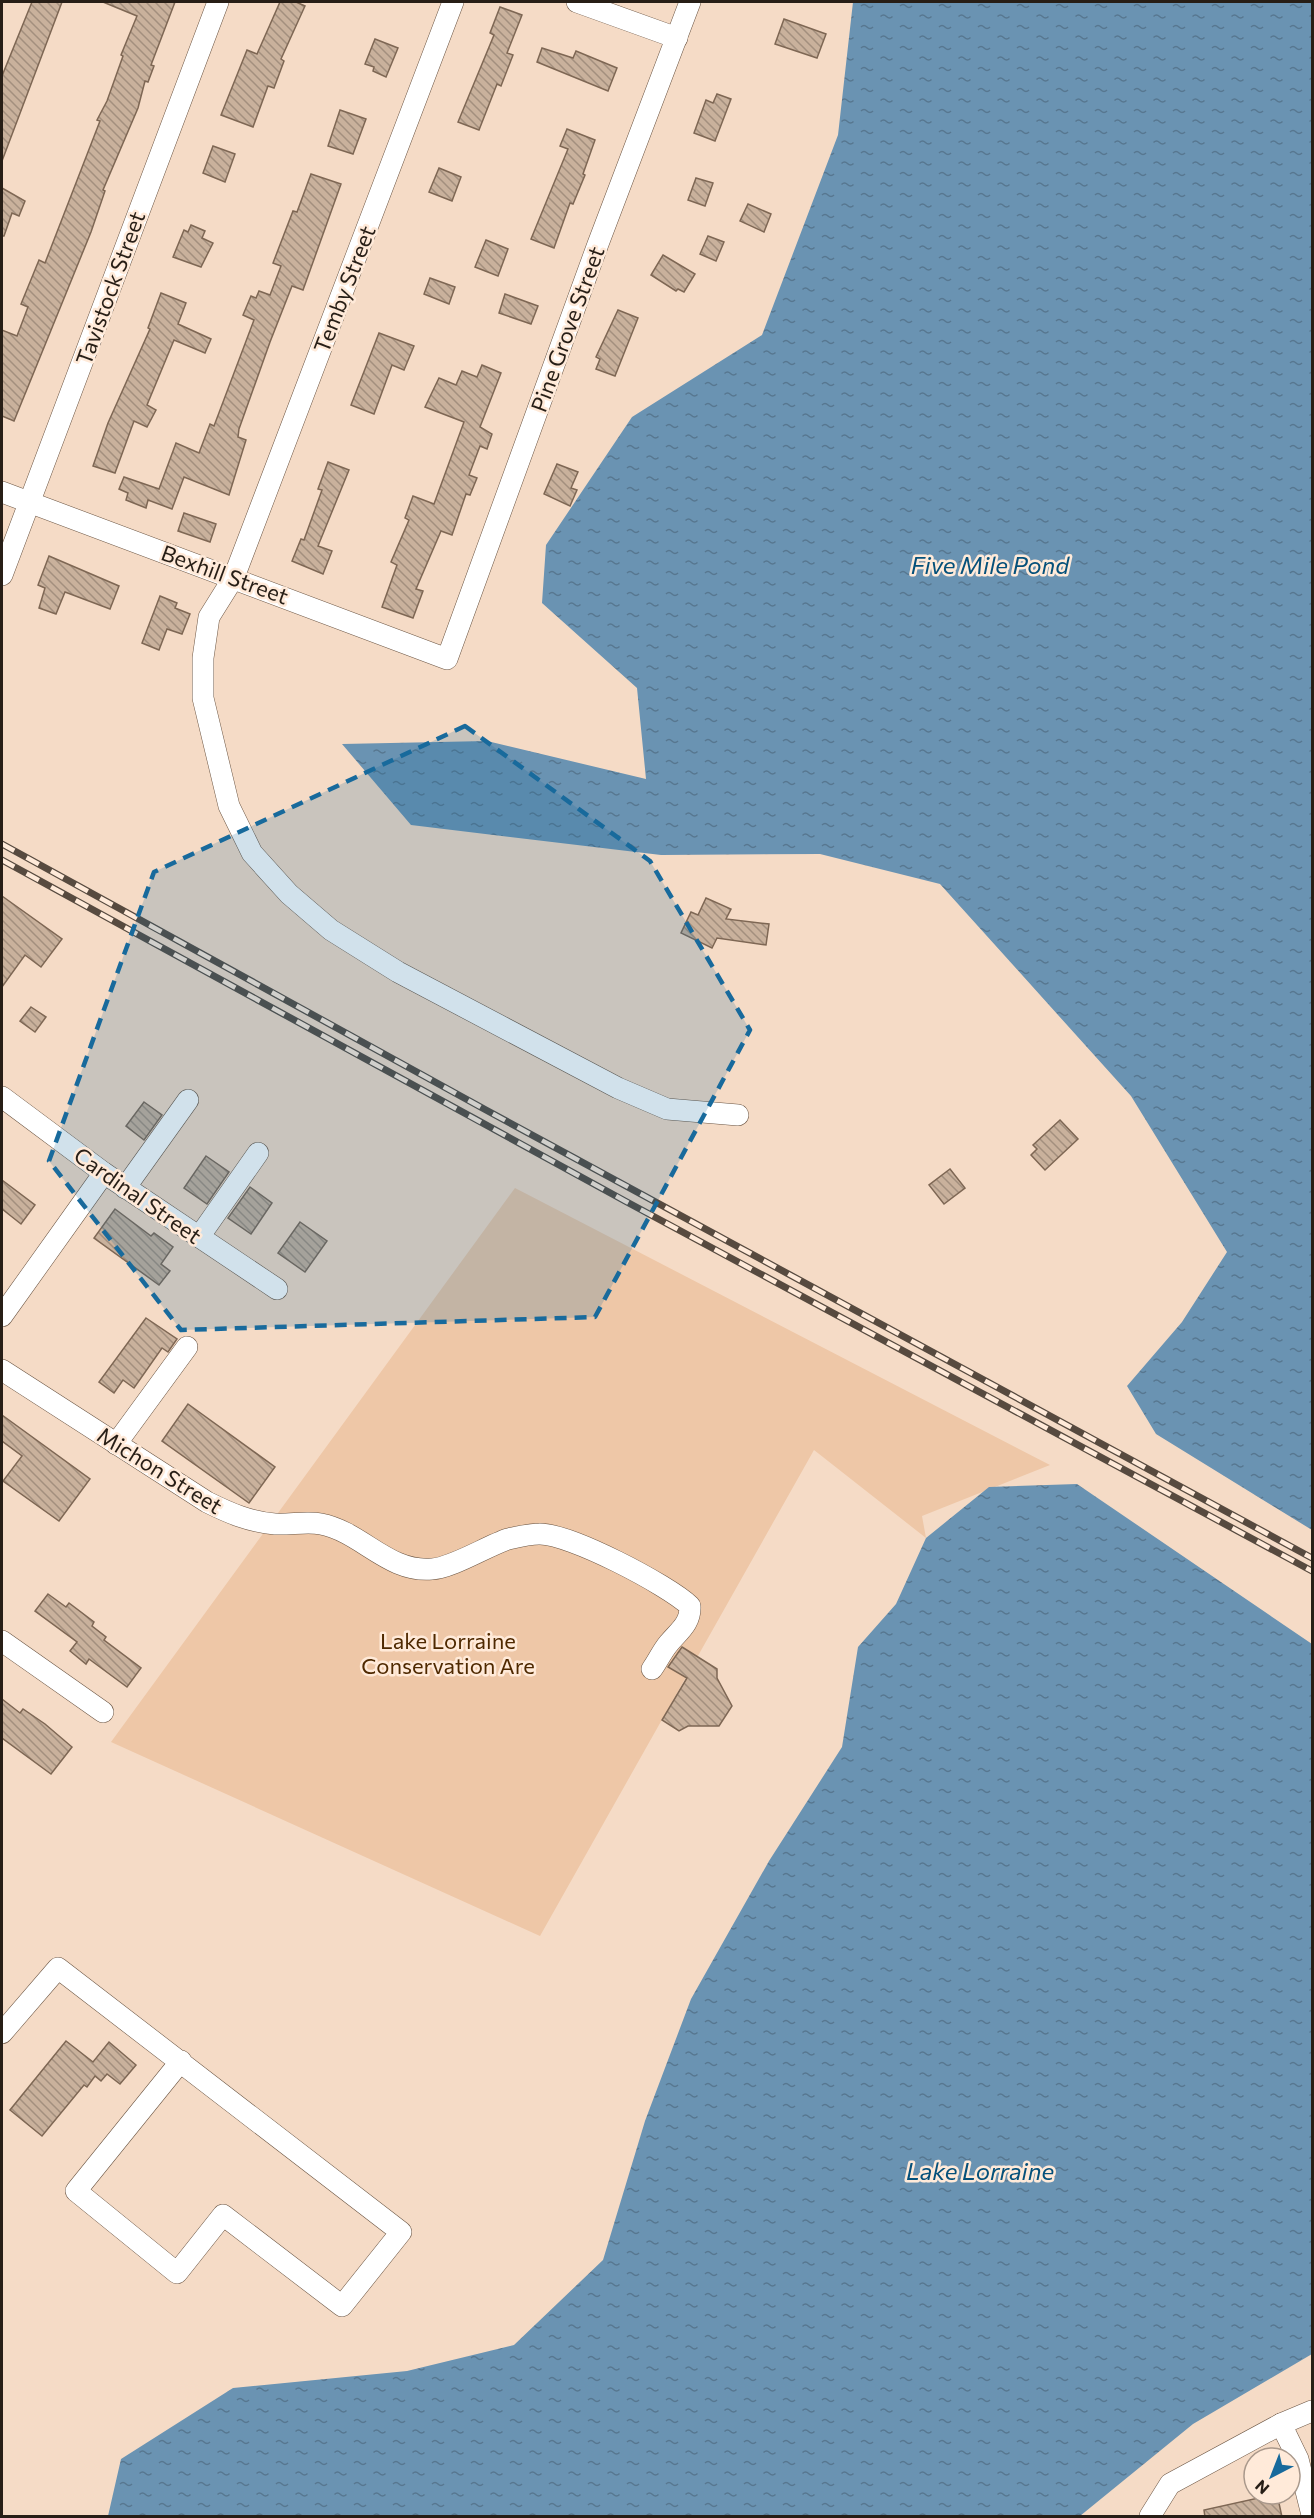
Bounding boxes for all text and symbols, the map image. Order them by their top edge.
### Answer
street label: Tavistock Street [70,207,150,369]
street label: Temby Street [307,222,381,356]
street label: Pine Grove Street [525,243,609,415]
street label: Bexhill Street [158,539,292,609]
water label: Five Mile Pond [911,550,1070,579]
street label: Cardinal Street [69,1141,207,1249]
street label: Michon Street [92,1421,228,1519]
park label: Lake Lorraine Conservation Are [361,1627,535,1679]
water label: Lake Lorraine [906,2156,1054,2185]
north arrow [1242,2446,1302,2506]
text: N [1251,2476,1272,2499]

